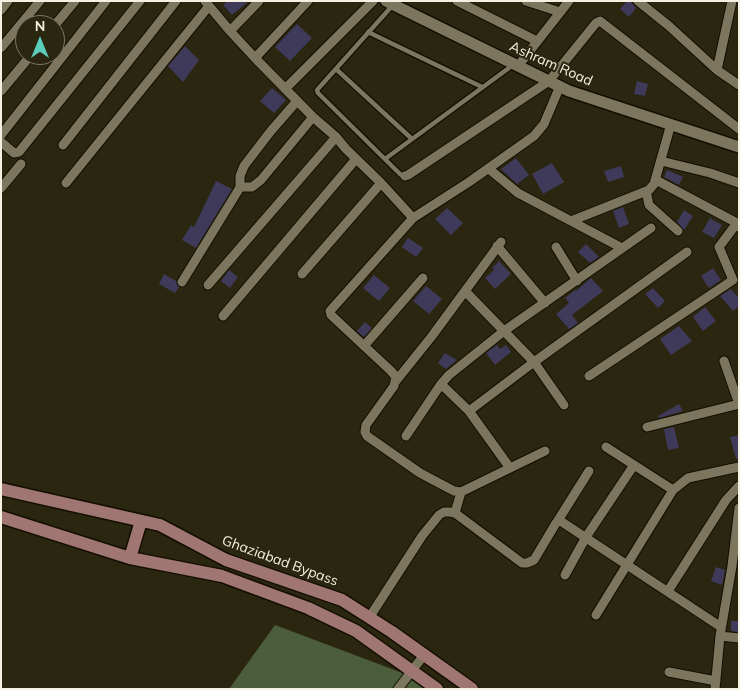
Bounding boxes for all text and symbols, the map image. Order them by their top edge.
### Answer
north arrow [15,15,65,65]
text: N [35,17,45,35]
street label: Ashram Road [507,38,595,90]
street label: Ghaziabad Bypass [220,532,340,590]

